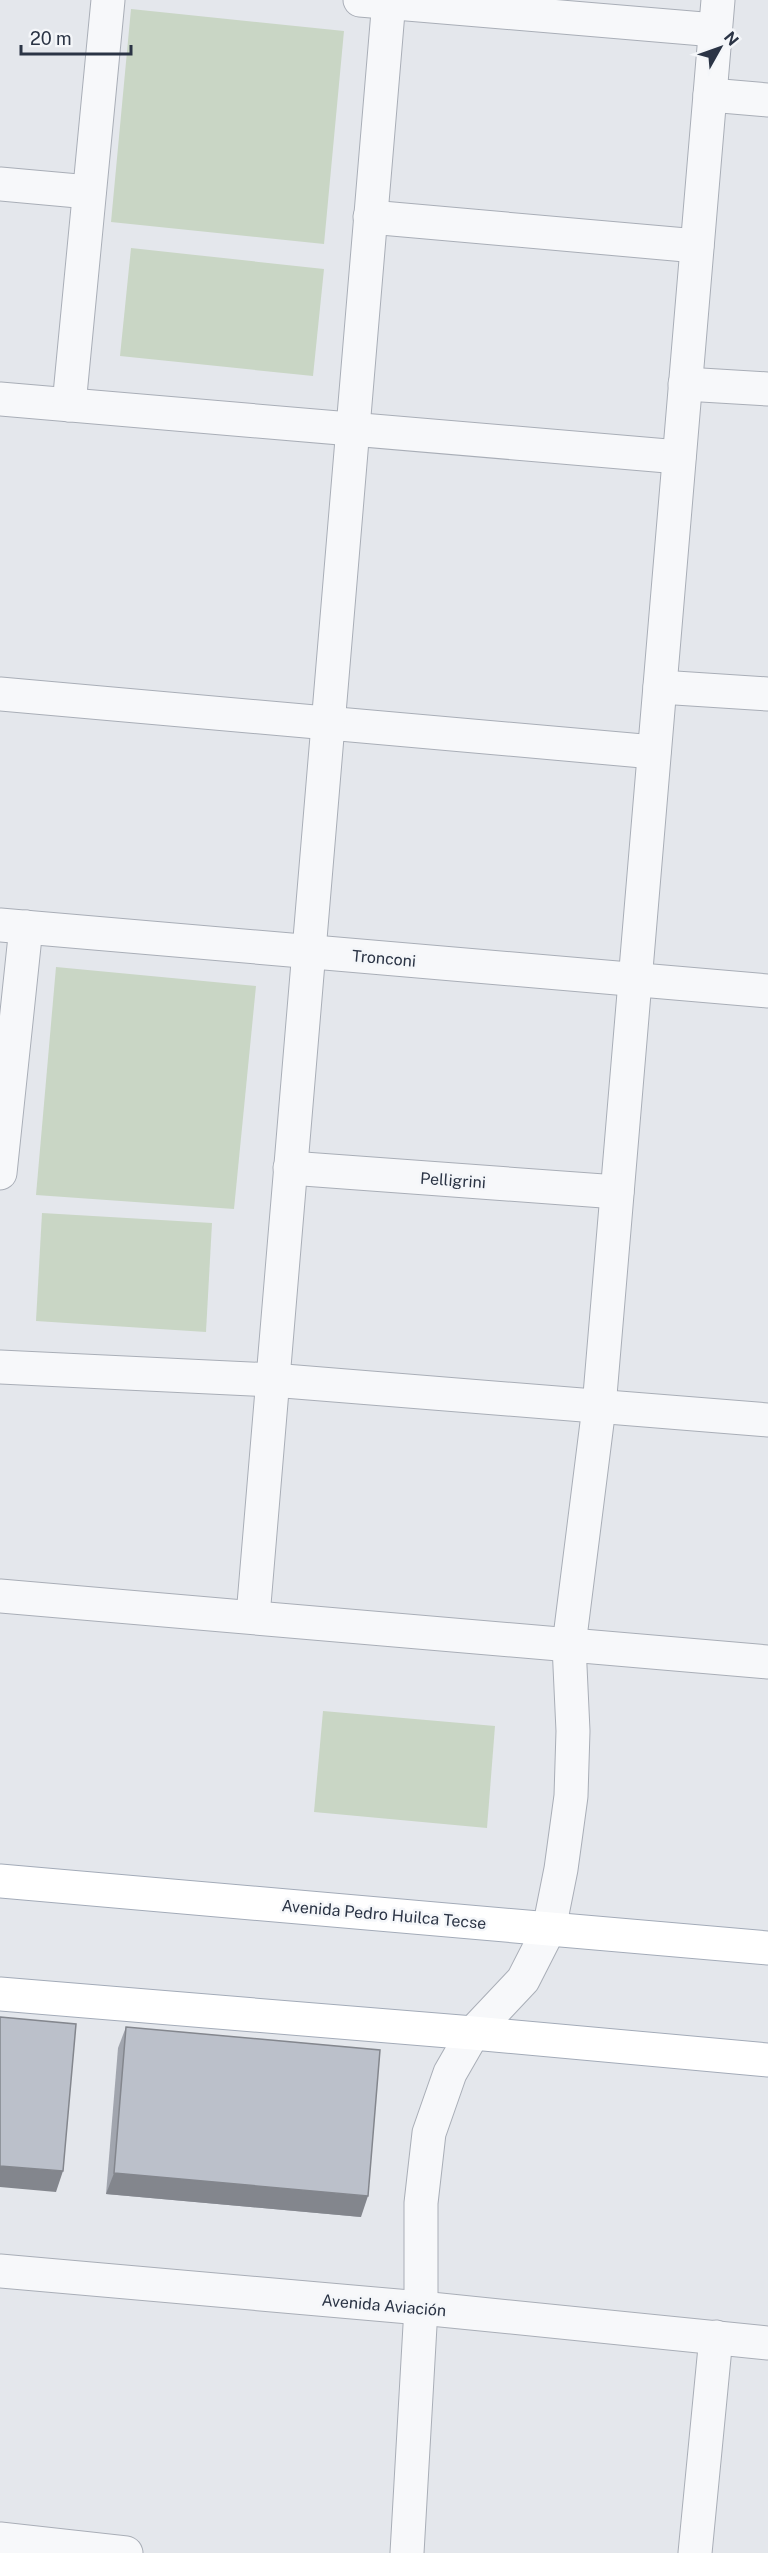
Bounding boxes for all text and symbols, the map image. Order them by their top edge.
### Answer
scale bar [21,18,130,56]
north arrow [690,18,750,78]
text: 20 m [30,28,72,49]
text: N [720,28,742,50]
street label: Tronconi [351,946,417,971]
street label: Pelligrini [419,1169,487,1192]
street label: Avenida Pedro Huilca Tecse [281,1896,487,1933]
street label: Avenida Aviación [321,2291,447,2320]

